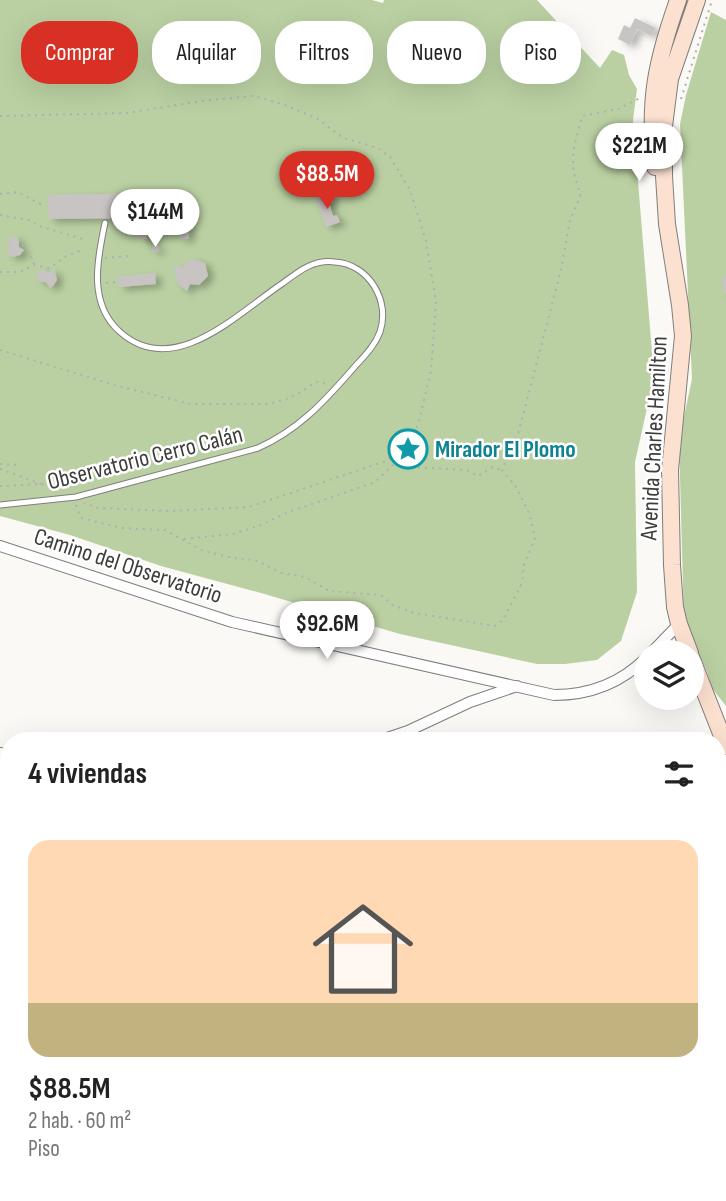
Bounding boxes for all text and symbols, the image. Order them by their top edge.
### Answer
chip: Comprar [21,21,138,84]
chip: Alquilar [152,21,261,84]
chip: Filtros [275,21,373,84]
chip: Nuevo [387,21,486,84]
chip: Piso [500,21,581,84]
pin: $221M [590,124,688,183]
text: $221M [611,132,667,160]
pin: $88.5M [270,152,384,211]
text: $88.5M [295,160,359,188]
pin: $144M [106,190,204,249]
text: $144M [127,198,184,226]
street label: Avenida Charles Hamilton [634,335,674,542]
street label: Observatorio Cerro Calán [44,420,246,496]
place icon: Mirador El Plomo [387,428,429,470]
place label: Mirador El Plomo [435,435,576,464]
street label: Camino del Observatorio [30,522,226,610]
pin: $92.6M [270,602,384,661]
text: $92.6M [296,610,358,638]
map controls [634,640,704,710]
button: layers [634,640,704,710]
icon: filters [660,755,698,793]
text: 4 viviendas [28,756,147,792]
icon: home [300,886,426,1012]
text: $88.5M [28,1071,111,1107]
text: 2 hab. · 60 m² [28,1107,131,1135]
text: Piso [28,1135,60,1163]

